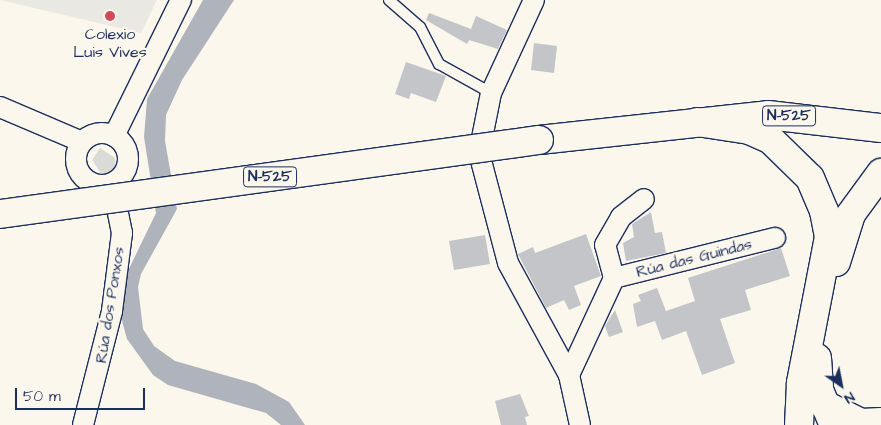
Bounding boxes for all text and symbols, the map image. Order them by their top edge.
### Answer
marker: Colexio Luis Vives [104,10,116,22]
place label: Colexio Luis Vives [73,24,147,62]
road number: N-525 [762,104,816,128]
road number: N-525 [242,164,298,190]
street label: Rúa das Guindas [634,234,754,282]
street label: Rúa dos Ponxos [91,245,129,365]
north arrow [816,360,866,410]
scale bar [18,378,148,410]
text: 50 m [23,386,61,407]
text: N [840,387,858,408]

